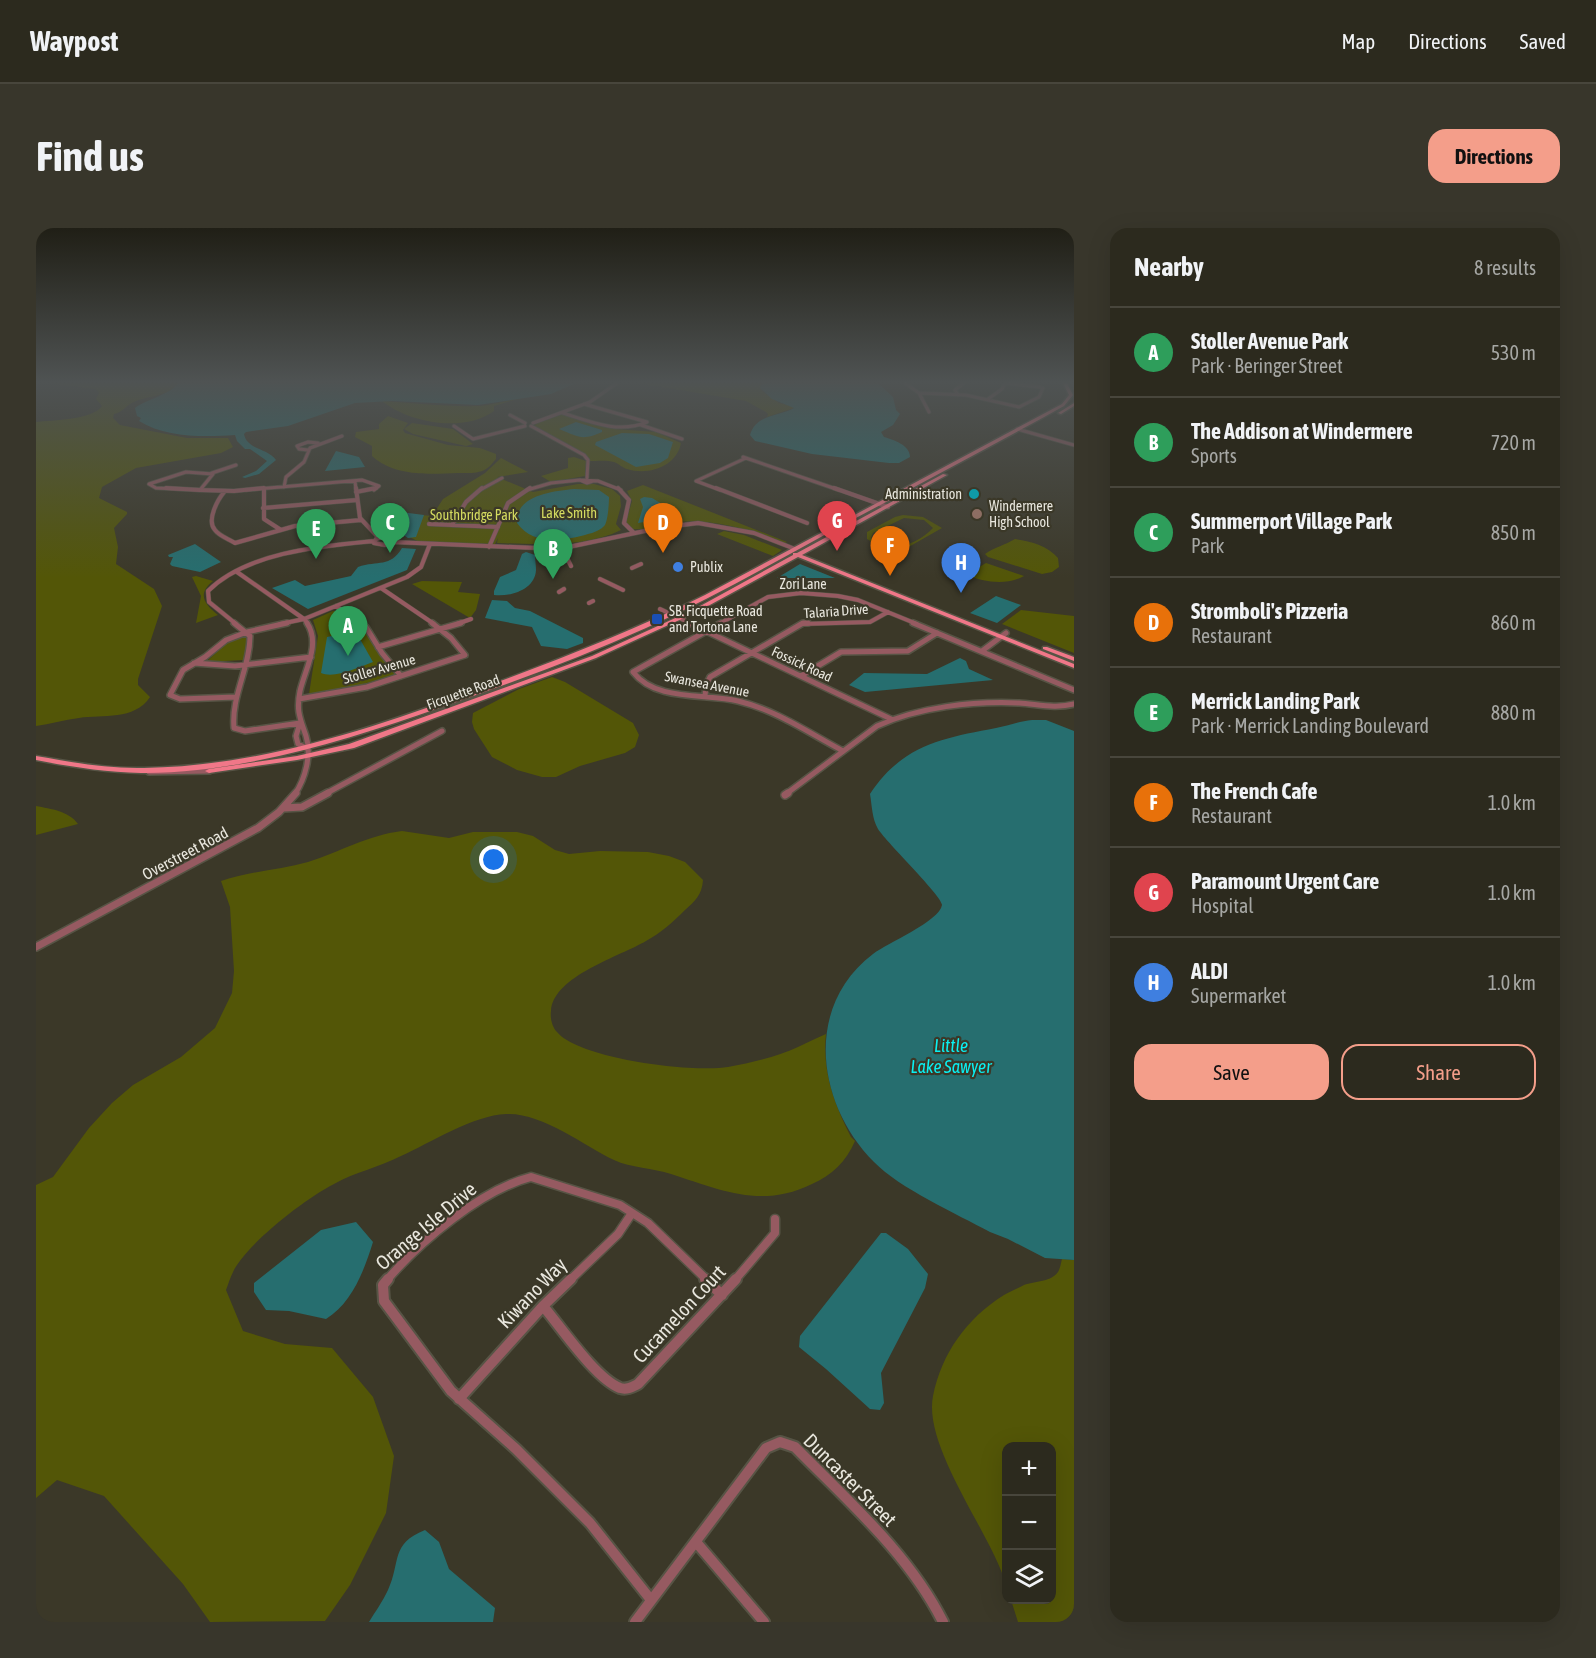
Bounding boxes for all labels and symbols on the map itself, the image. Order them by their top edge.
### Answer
place label: Administration [885,486,962,502]
marker: Administration [967,487,981,501]
place label: Windermere High School [989,498,1053,530]
pin: G [818,502,856,551]
pin: C [370,504,410,553]
pin: D [644,504,682,553]
park label: Lake Smith [541,505,597,521]
park label: Southbridge Park [430,507,518,523]
marker: Windermere High School [970,507,984,521]
pin: E [296,510,336,559]
pin: F [870,526,910,576]
pin: B [534,530,572,579]
pin: H [942,544,980,593]
place label: Publix [690,559,723,575]
marker: Publix [671,560,685,574]
street label: Zori Lane [779,576,827,592]
street label: Talaria Drive [803,601,869,621]
place label: SB. Ficquette Road and Tortona Lane [669,603,763,635]
pin: A [328,606,368,656]
marker: SB. Ficquette Road and Tortona Lane [650,612,664,626]
street label: Fossick Road [769,643,835,685]
street label: Stoller Avenue [341,651,417,687]
street label: Swansea Avenue [663,668,751,700]
street label: Ficquette Road [424,671,502,713]
street label: Overstreet Road [139,823,231,883]
your location [479,845,508,874]
water label: Little Lake Sawyer [911,1035,992,1077]
street label: Orange Isle Drive [371,1177,481,1274]
street label: Kiwano Way [493,1253,571,1333]
street label: Cucamelon Court [627,1260,730,1367]
street label: Duncaster Street [799,1429,902,1531]

